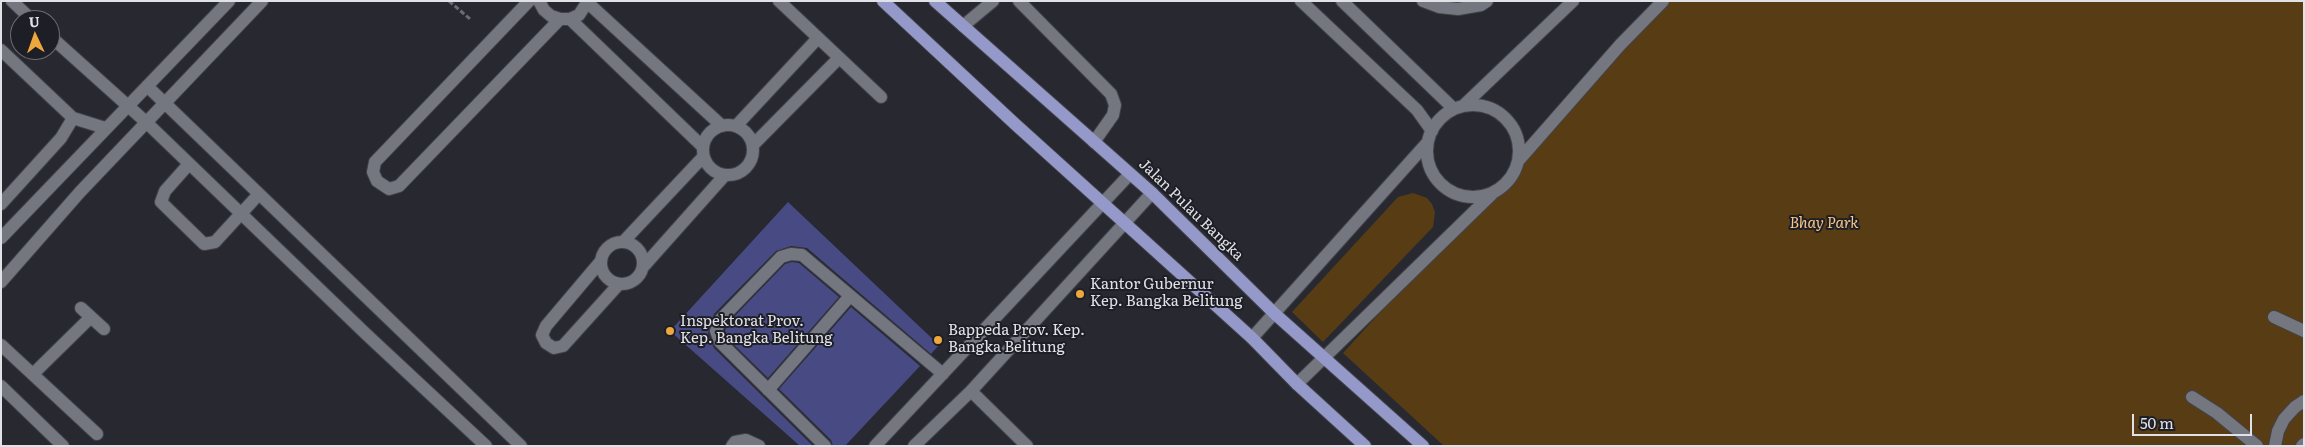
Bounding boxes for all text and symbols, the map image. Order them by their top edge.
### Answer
north arrow [10,10,60,60]
text: U [28,11,40,31]
street label: Jalan Pulau Bangka [1135,155,1247,265]
park label: Bhay Park [1789,215,1859,233]
place label: Kantor Gubernur Kep. Bangka Belitung [1090,276,1243,311]
marker: Kantor Gubernur Kep. Bangka Belitung [1074,288,1086,300]
place label: Inspektorat Prov. Kep. Bangka Belitung [680,313,833,348]
place label: Bappeda Prov. Kep. Bangka Belitung [948,322,1085,357]
marker: Inspektorat Prov. Kep. Bangka Belitung [664,325,676,337]
marker: Bappeda Prov. Kep. Bangka Belitung [932,334,944,346]
scale bar [2135,404,2255,436]
text: 50 m [2140,411,2174,434]

